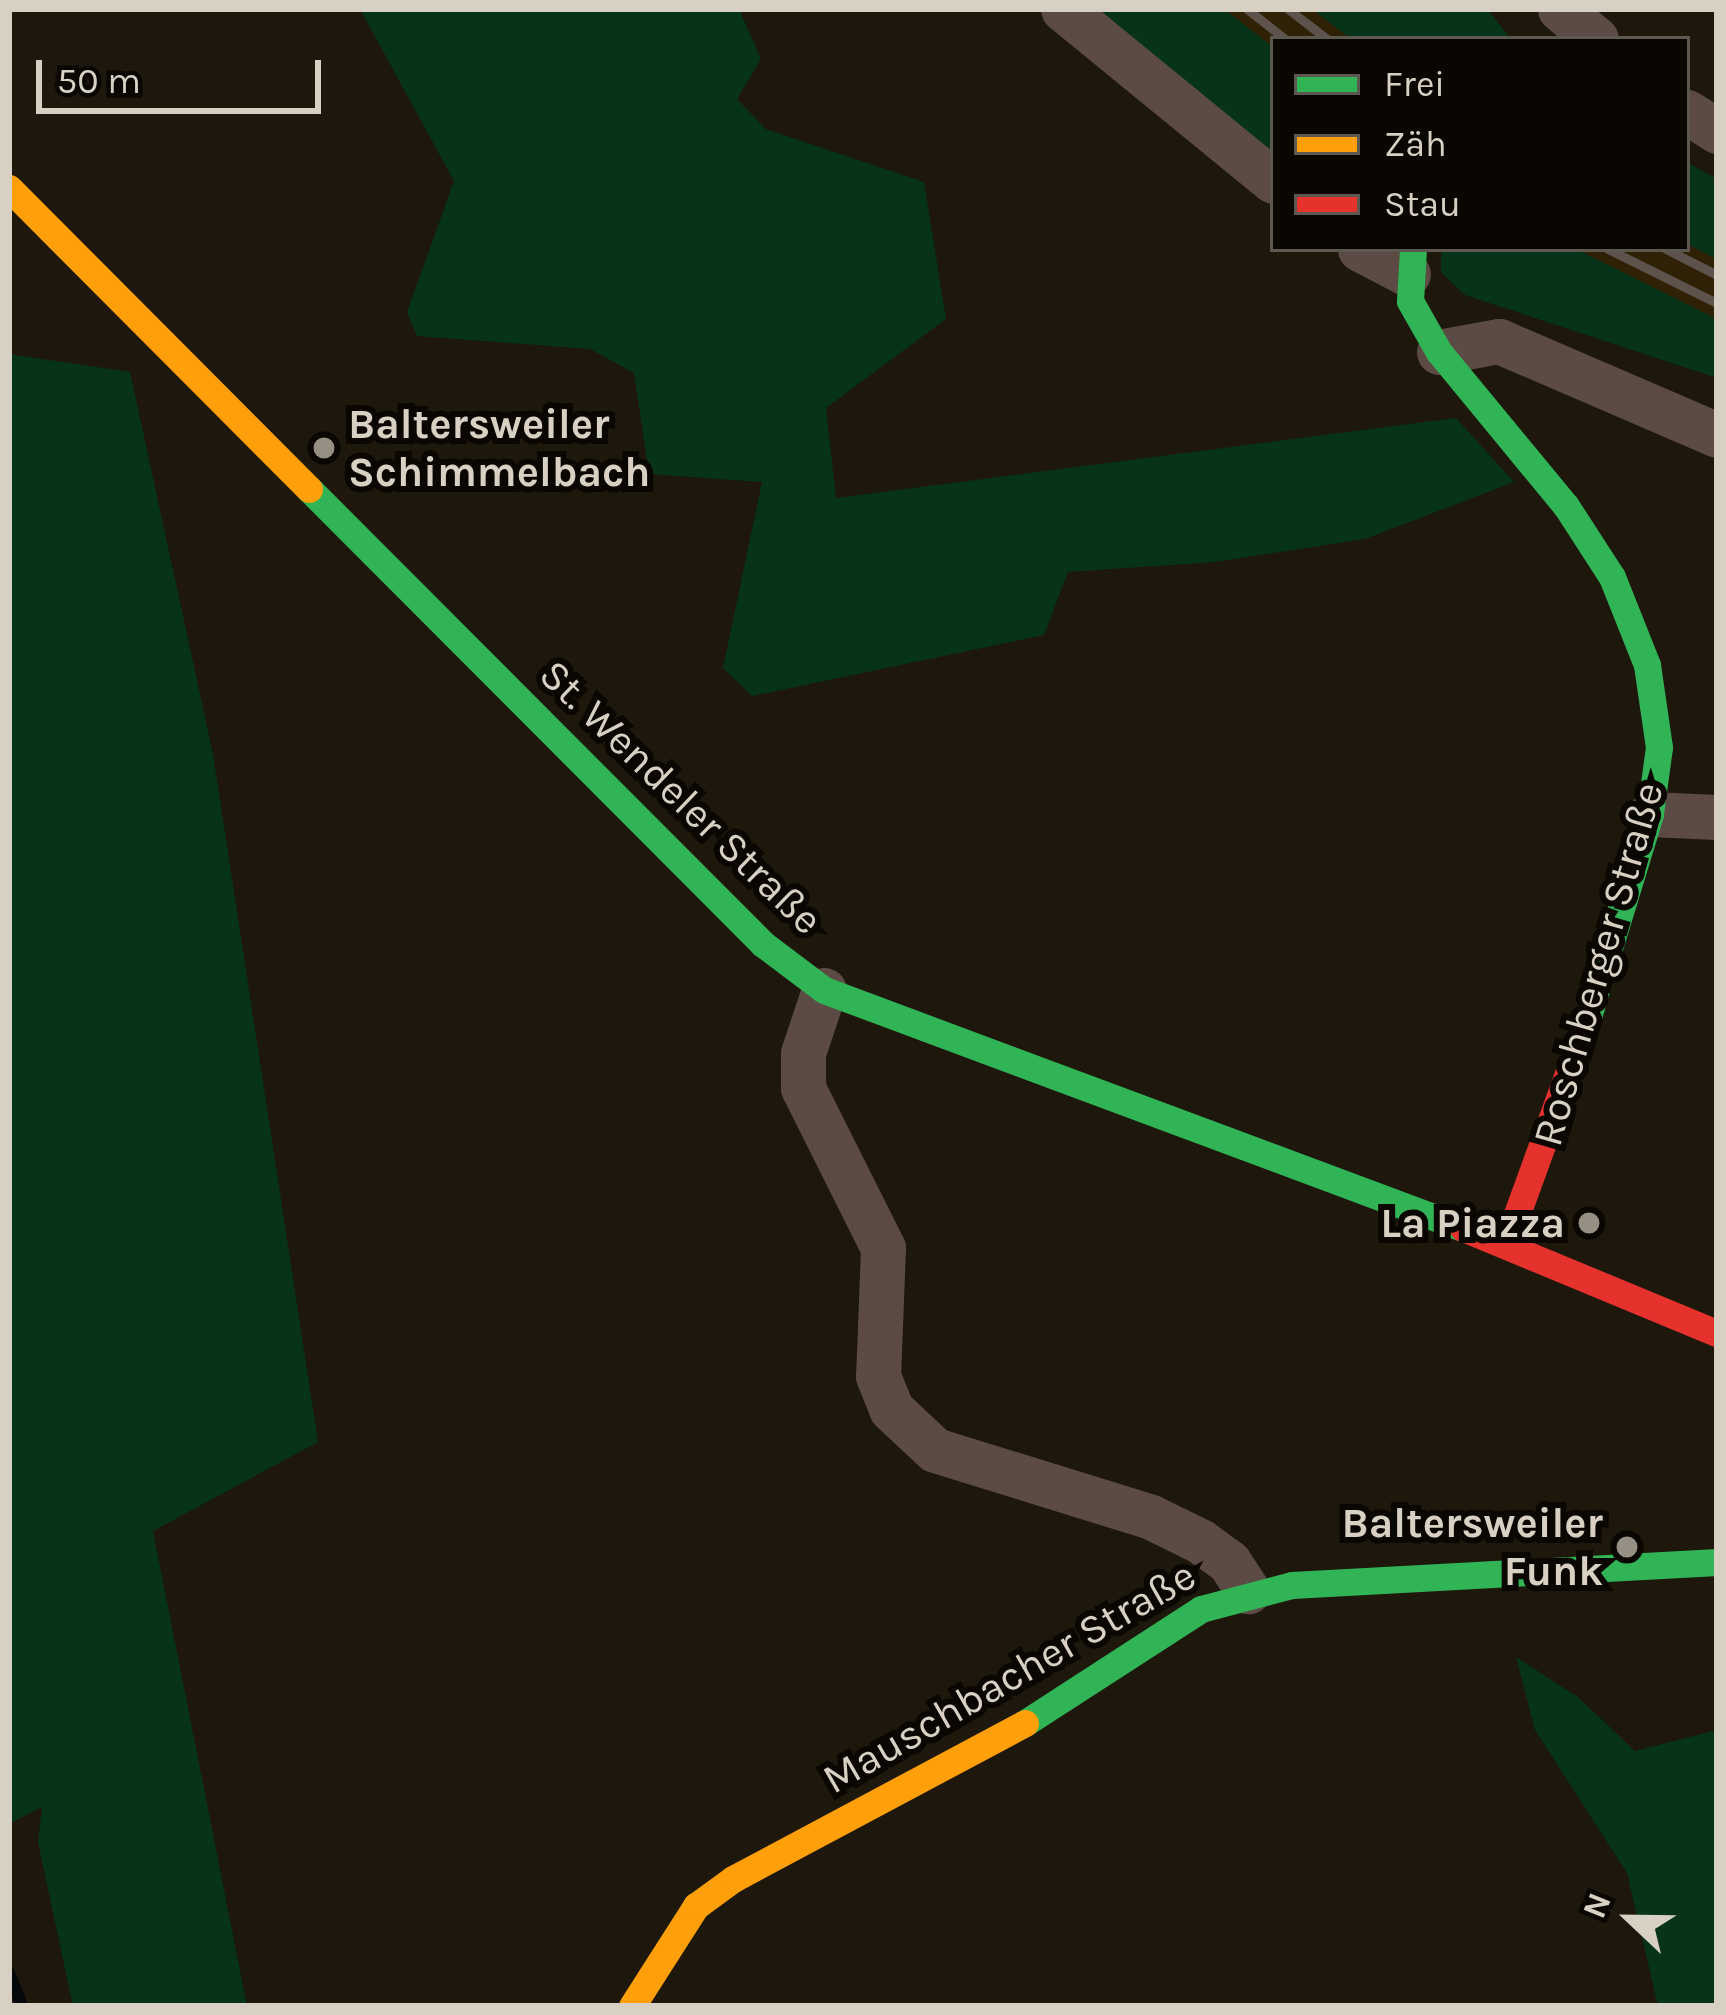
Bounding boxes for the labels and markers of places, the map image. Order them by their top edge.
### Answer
place label: Baltersweiler Schimmelbach [348,399,650,498]
marker: Baltersweiler Schimmelbach [311,435,337,461]
place label: La Piazza [1380,1198,1565,1248]
marker: La Piazza [1576,1210,1602,1236]
place label: Baltersweiler Funk [1342,1498,1603,1597]
marker: Baltersweiler Funk [1614,1534,1640,1560]

